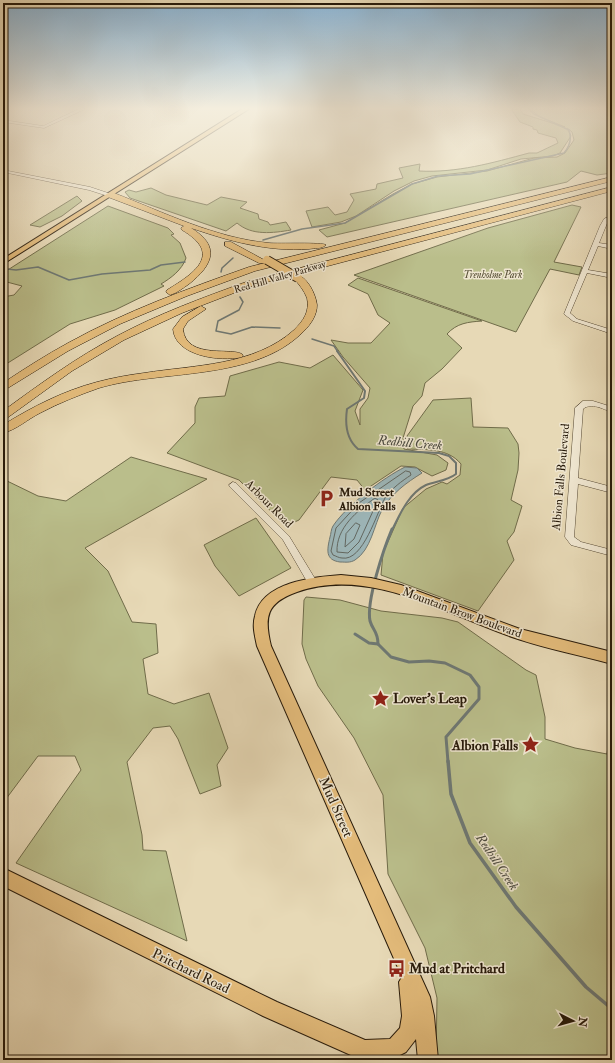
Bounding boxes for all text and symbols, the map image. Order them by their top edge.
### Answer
street label: Red Hill Valley Parkway [233,258,328,297]
park label: Trenholme Park [464,269,522,281]
street label: Albion Falls Boulevard [549,423,573,532]
water label: Redhill Creek [376,432,443,454]
street label: Arbour Road [241,476,296,531]
place label: Mud Street Albion Falls [338,485,396,514]
parking icon: Mud Street Albion Falls [316,489,336,509]
street label: Mountain Brow Boulevard [400,584,524,642]
place icon: Lover's Leap [370,688,390,708]
place label: Lover's Leap [393,690,467,708]
place icon: Albion Falls [521,735,541,755]
place label: Albion Falls [451,737,518,754]
street label: Mud Street [315,774,357,840]
water label: Redhill Creek [472,830,522,893]
street label: Pritchard Road [149,945,233,997]
bus stop icon: Mud at Pritchard [386,958,406,978]
place label: Mud at Pritchard [408,960,505,977]
north arrow [553,1001,593,1041]
text: N [575,1015,590,1029]

